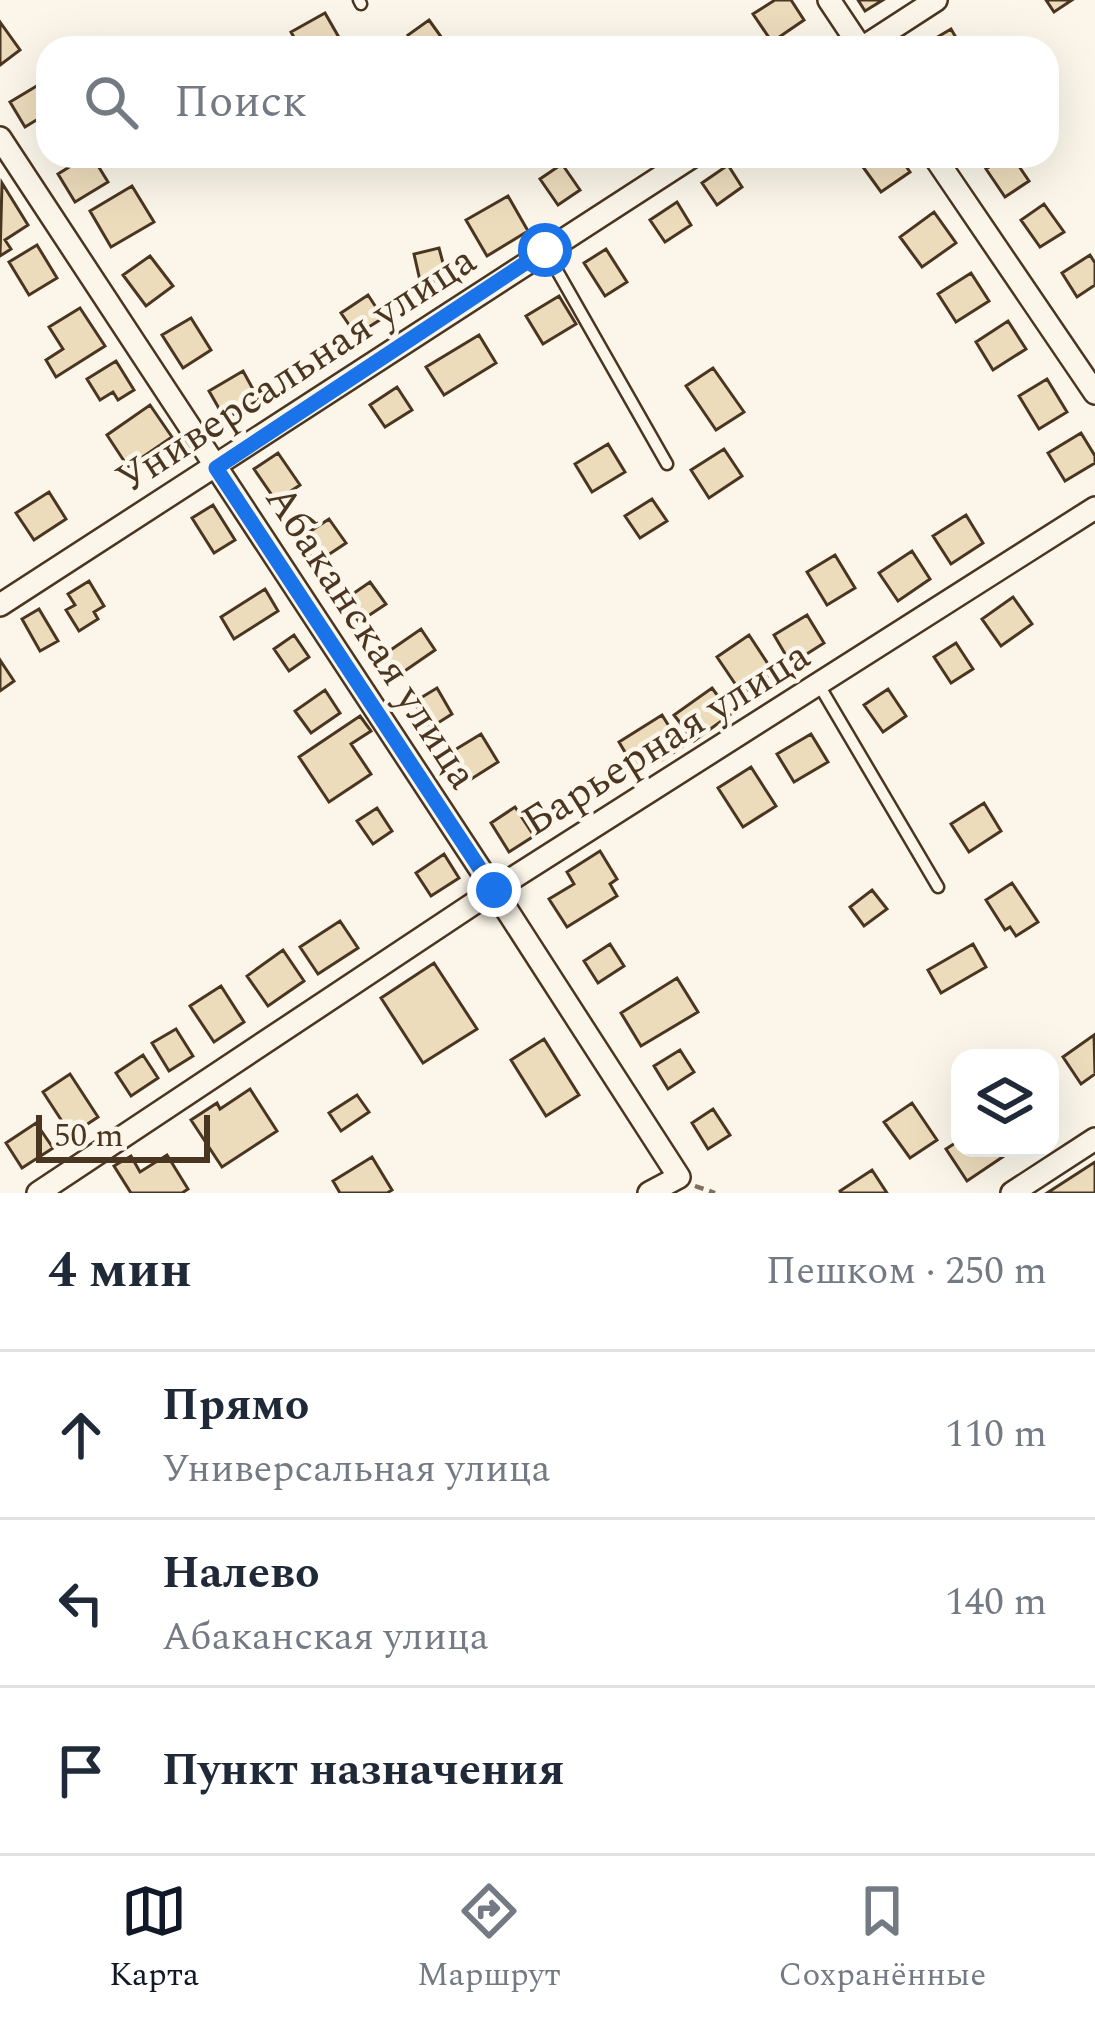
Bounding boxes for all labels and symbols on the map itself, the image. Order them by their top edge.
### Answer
route start [518,223,572,277]
street label: Универсальная улица [104,229,489,510]
street label: Абаканская улица [249,473,493,802]
street label: Барьерная улица [510,625,823,853]
route end [467,863,521,917]
scale bar [36,1109,210,1162]

